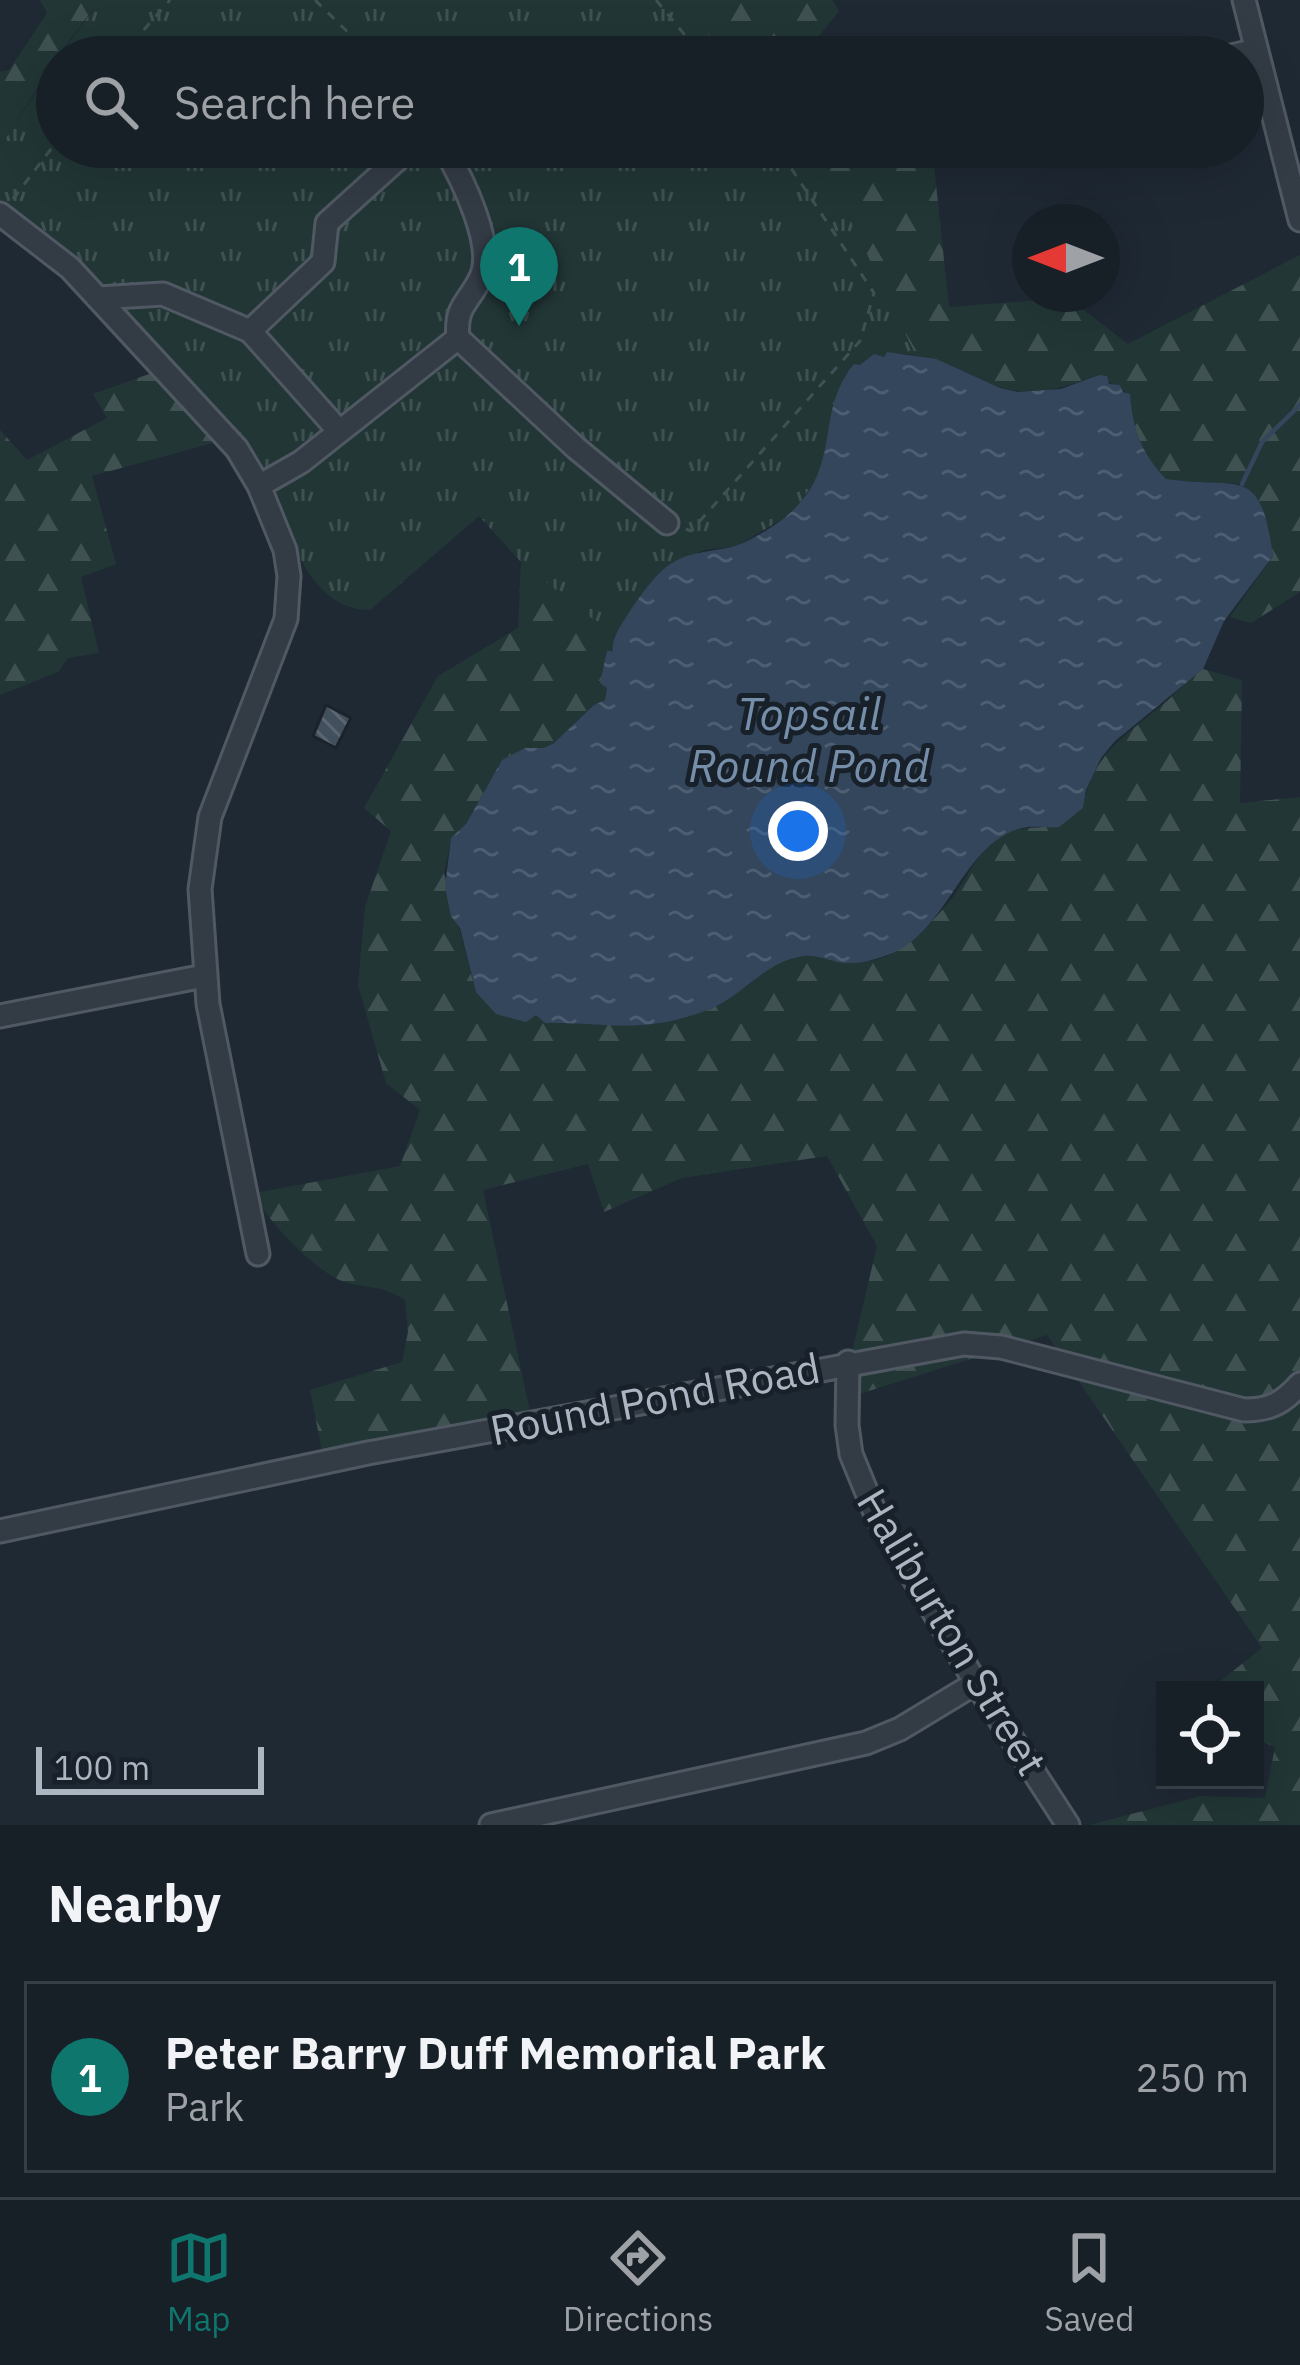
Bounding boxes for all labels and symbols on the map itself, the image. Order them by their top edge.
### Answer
north arrow [1012,204,1120,312]
pin: 1 [480,227,558,326]
water label: Topsail Round Pond [688,684,930,794]
your location [768,801,828,861]
street label: Round Pond Road [485,1340,824,1457]
street label: Haliburton Street [845,1478,1060,1785]
scale bar [36,1741,264,1794]

